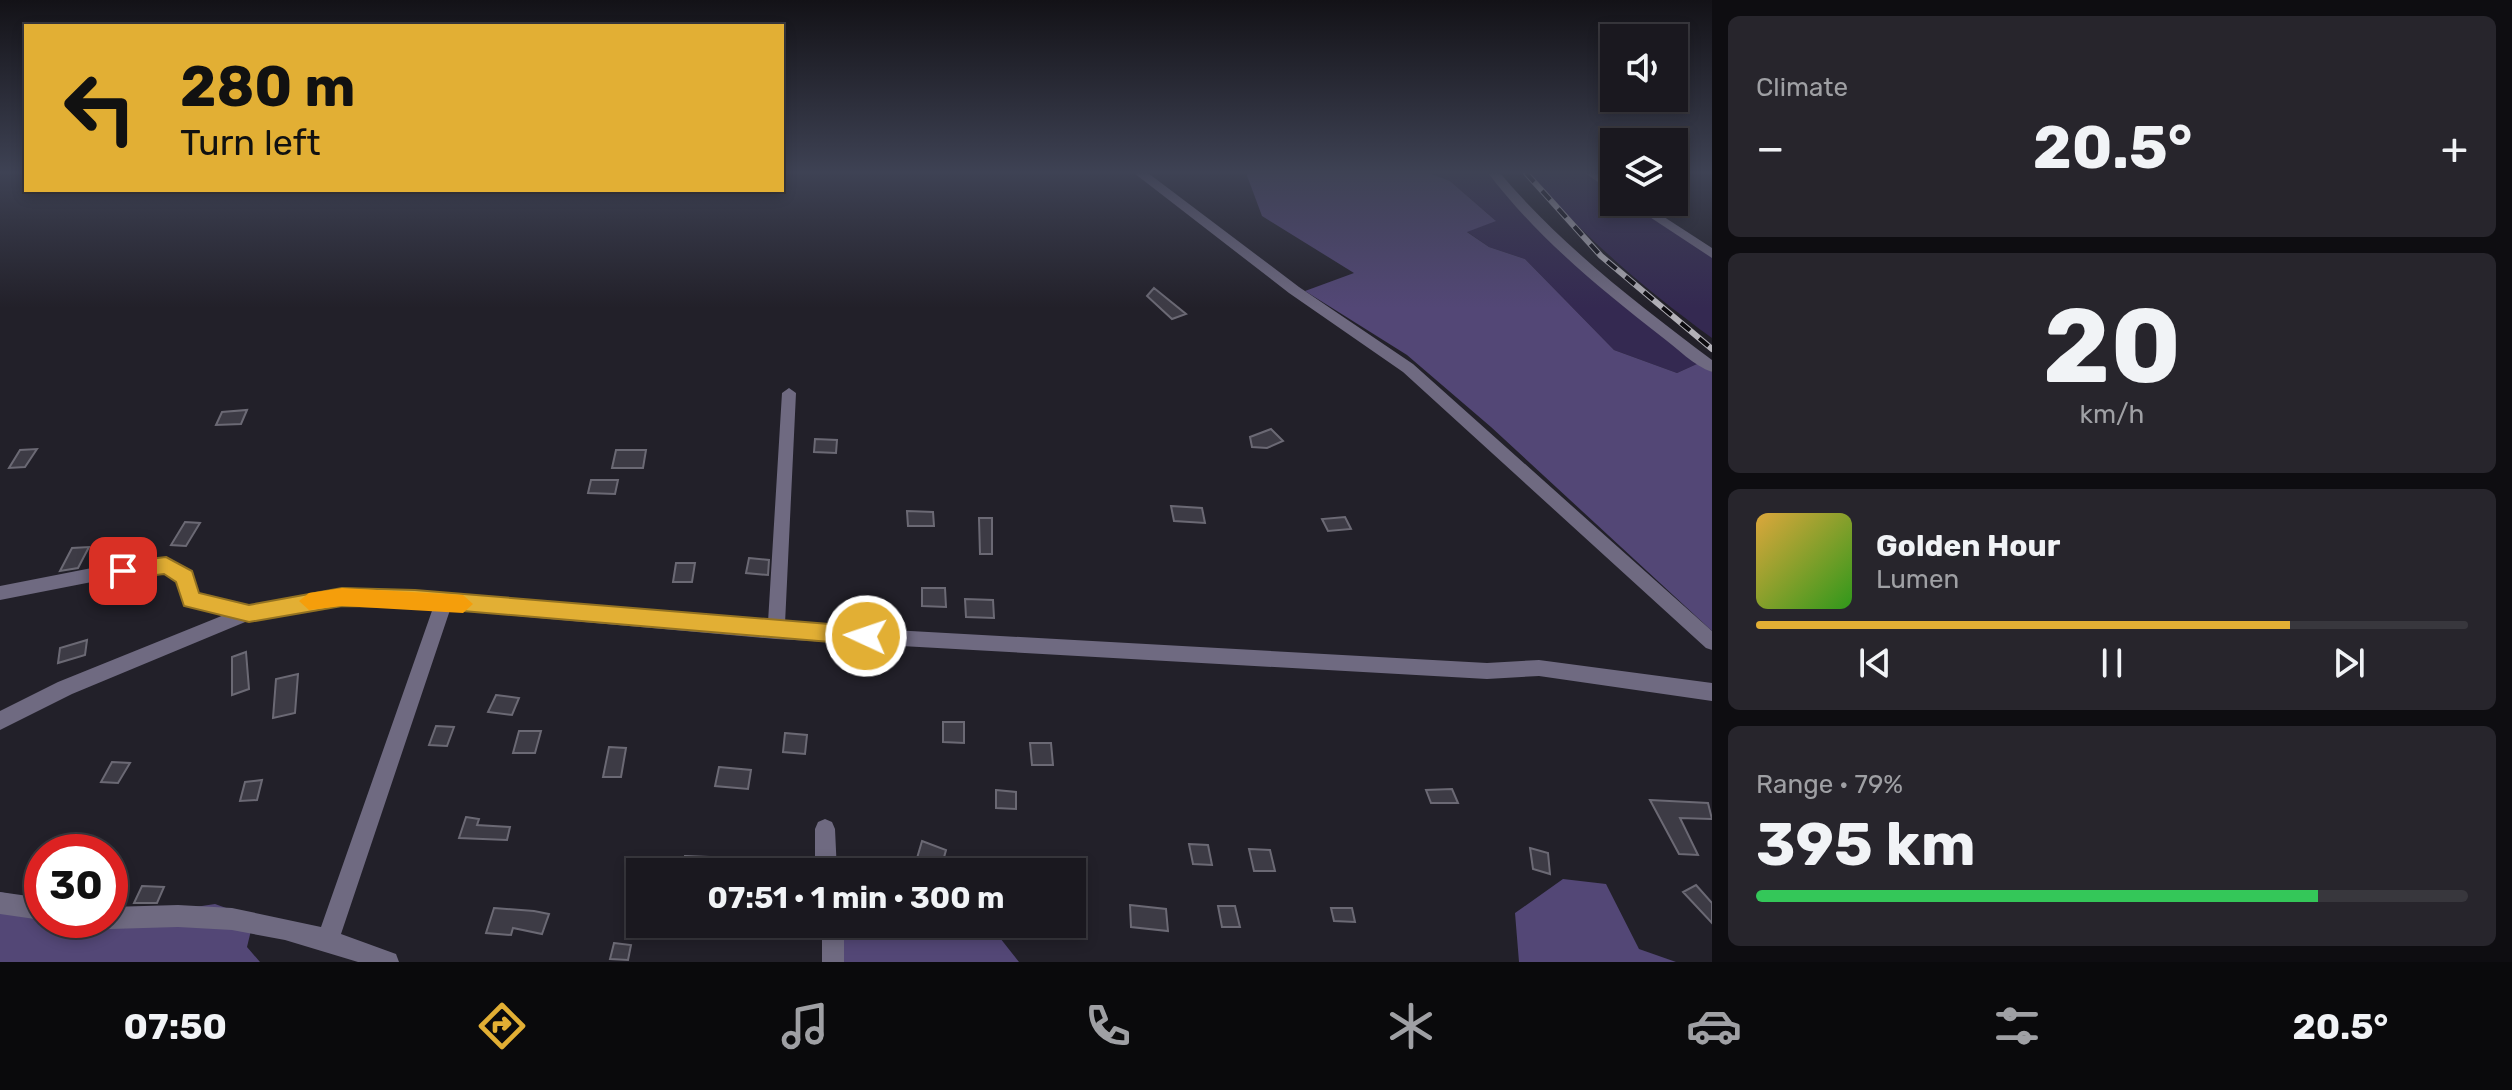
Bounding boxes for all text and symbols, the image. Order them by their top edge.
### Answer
map controls [1600,24,1688,216]
button: sound [1600,24,1688,112]
text: 280 m [180,54,356,120]
icon: left [48,56,152,160]
text: Climate [1756,72,1848,103]
text: 20.5° [2033,112,2193,183]
text: Turn left [180,121,321,164]
text: − [1756,122,1785,174]
text: + [2441,122,2468,174]
button: layers [1600,128,1688,216]
text: 20 [2043,285,2181,408]
text: km/h [2080,399,2144,430]
text: Golden Hour [1876,528,2060,564]
pin [89,537,157,605]
icon: arrive [101,549,145,593]
text: Lumen [1876,564,1959,595]
position arrow [824,594,908,678]
icon: previous [1853,641,1897,685]
icon: pause [2090,641,2134,685]
icon: next [2327,641,2371,685]
text: Range · 79% [1756,769,1903,800]
text: 395 km [1756,809,1976,880]
speed limit sign: 30 [24,834,128,938]
text: 07:51 · 1 min · 300 m [708,880,1004,916]
icon: directions [474,998,530,1054]
icon: music [777,998,833,1054]
icon: phone [1080,998,1136,1054]
icon: climate [1383,998,1439,1054]
icon: car [1686,998,1742,1054]
icon: filters [1989,998,2045,1054]
text: 07:50 [124,1005,227,1048]
text: 20.5° [2292,1005,2388,1048]

